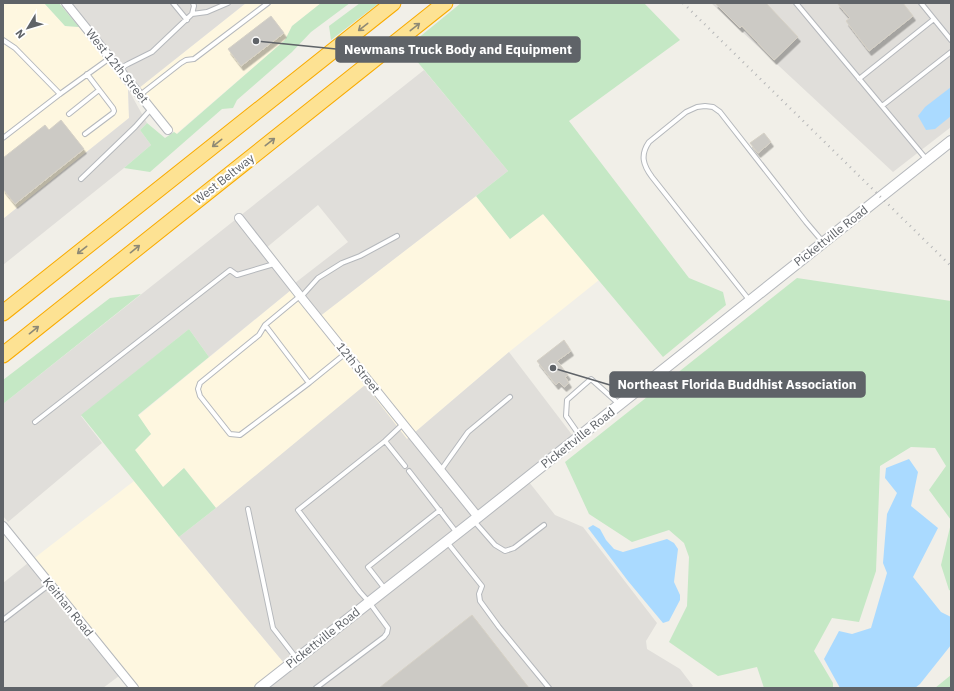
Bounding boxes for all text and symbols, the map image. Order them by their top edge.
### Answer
north arrow [8,8,48,48]
one-way arrow [410,22,421,31]
one-way arrow [357,23,368,32]
street label: West 12th Street [83,26,152,106]
text: N [12,27,28,42]
callout: Newmans Truck Body and Equipment [336,37,580,62]
text: Newmans Truck Body and Equipment [344,41,572,58]
one-way arrow [212,138,223,147]
one-way arrow [264,138,275,147]
street label: West Beltway [190,150,257,207]
street label: Pickettville Road [791,202,871,269]
one-way arrow [77,245,88,254]
one-way arrow [130,245,141,254]
one-way arrow [28,326,39,335]
street label: 12th Street [333,339,383,396]
callout: Northeast Florida Buddhist Association [610,372,865,397]
text: Northeast Florida Buddhist Association [617,376,857,393]
street label: Pickettville Road [538,404,618,471]
street label: Keithan Road [40,574,97,639]
street label: Pickettville Road [283,604,363,671]

